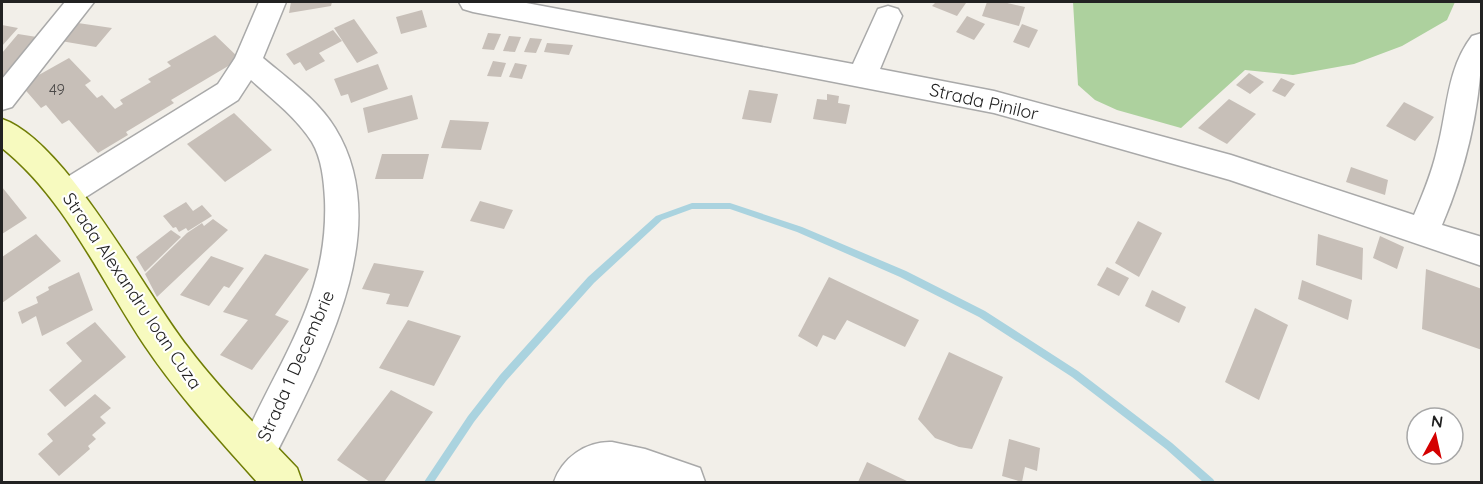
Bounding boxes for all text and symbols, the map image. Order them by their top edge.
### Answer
street label: Strada Pinilor [927,78,1041,125]
house number: 49 [49,80,65,99]
street label: Strada Alexandru Ioan Cuza [58,188,207,393]
street label: Strada 1 Decembrie [252,287,339,445]
north arrow [1405,406,1465,466]
text: N [1430,410,1444,432]

